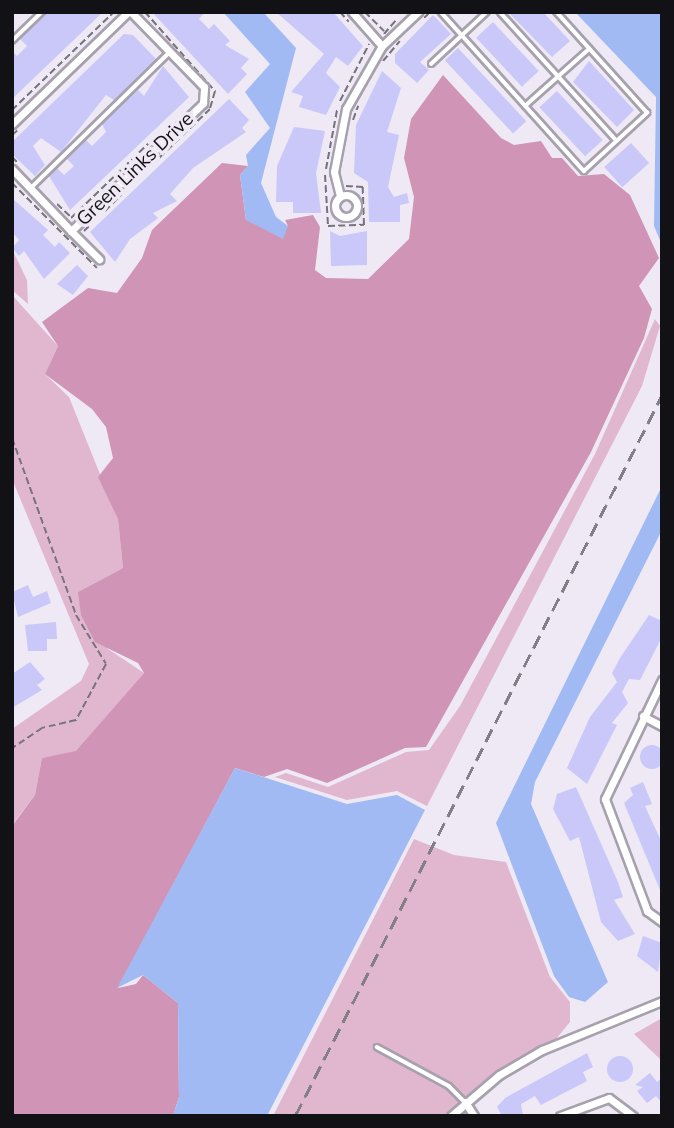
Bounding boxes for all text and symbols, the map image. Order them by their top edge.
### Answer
street label: Green Links Drive [72,108,198,230]

